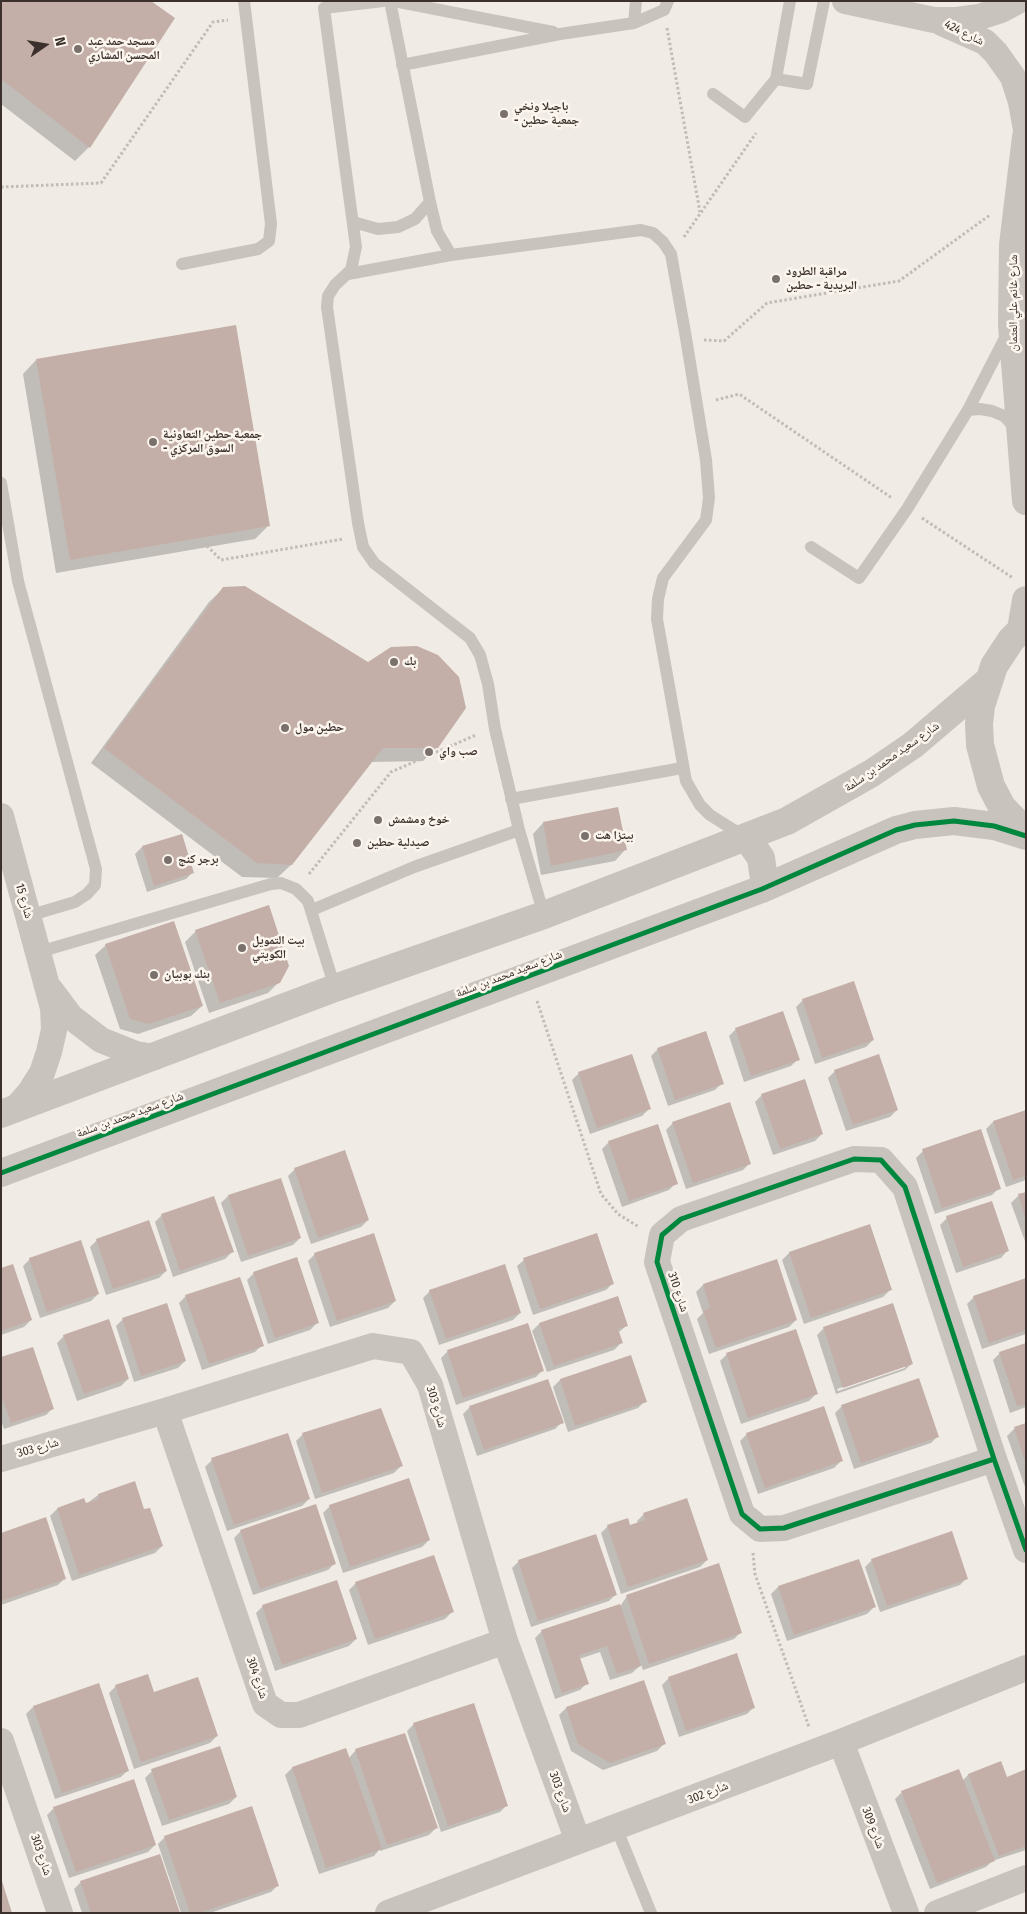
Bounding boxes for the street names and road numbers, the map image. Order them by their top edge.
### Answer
street label: شارع 424 [942,17,986,49]
street label: شارع غانم علي العثمان [1007,255,1021,351]
street label: شارع سعيد محمد بن سلمة [842,719,942,795]
street label: شارع 15 [12,882,36,920]
street label: شارع سعيد محمد بن سلمة [454,947,564,1001]
street label: شارع سعيد محمد بن سلمة [75,1089,185,1141]
street label: شارع 310 [664,1270,692,1314]
street label: شارع 303 [423,1385,449,1429]
street label: شارع 303 [16,1435,60,1461]
street label: شارع 304 [243,1655,271,1701]
street label: شارع 303 [546,1770,574,1814]
street label: شارع 302 [686,1779,730,1807]
street label: شارع 309 [859,1805,887,1851]
street label: شارع 303 [27,1833,55,1877]

